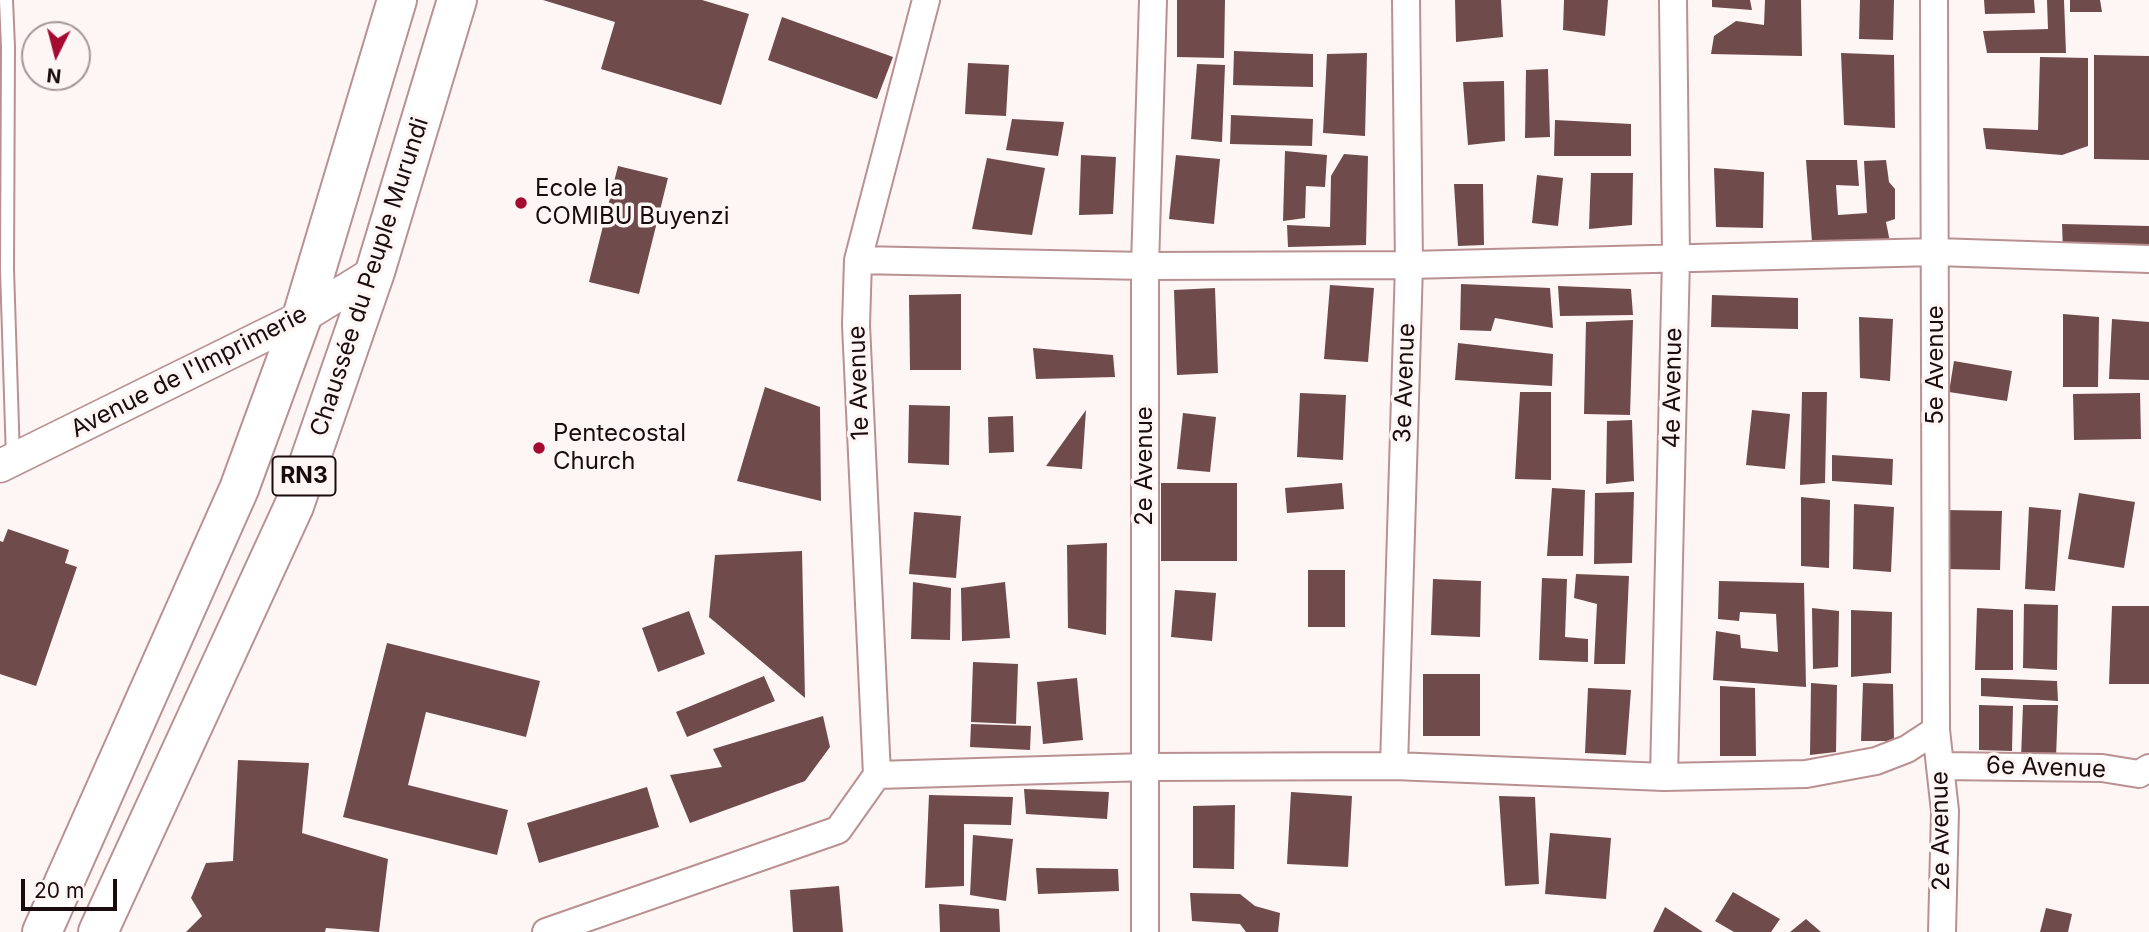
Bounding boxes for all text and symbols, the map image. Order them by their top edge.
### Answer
north arrow [21,21,91,91]
text: N [46,63,62,88]
street label: Chaussée du Peuple Murundi [305,114,435,440]
place label: Ecole la COMIBU Buyenzi [535,175,729,231]
marker: Ecole la COMIBU Buyenzi [513,195,529,211]
street label: Avenue de l'Imprimerie [66,300,312,444]
street label: 5e Avenue [1922,305,1950,425]
street label: 3e Avenue [1389,323,1421,443]
street label: 1e Avenue [843,325,875,441]
street label: 4e Avenue [1658,327,1688,449]
street label: 2e Avenue [1131,406,1159,526]
place label: Pentecostal Church [553,420,686,476]
marker: Pentecostal Church [531,440,547,456]
road number: RN3 [272,456,336,496]
street label: 6e Avenue [1986,752,2106,784]
street label: 2e Avenue [1926,771,1956,891]
scale bar [24,866,121,910]
text: 20 m [34,878,84,903]

